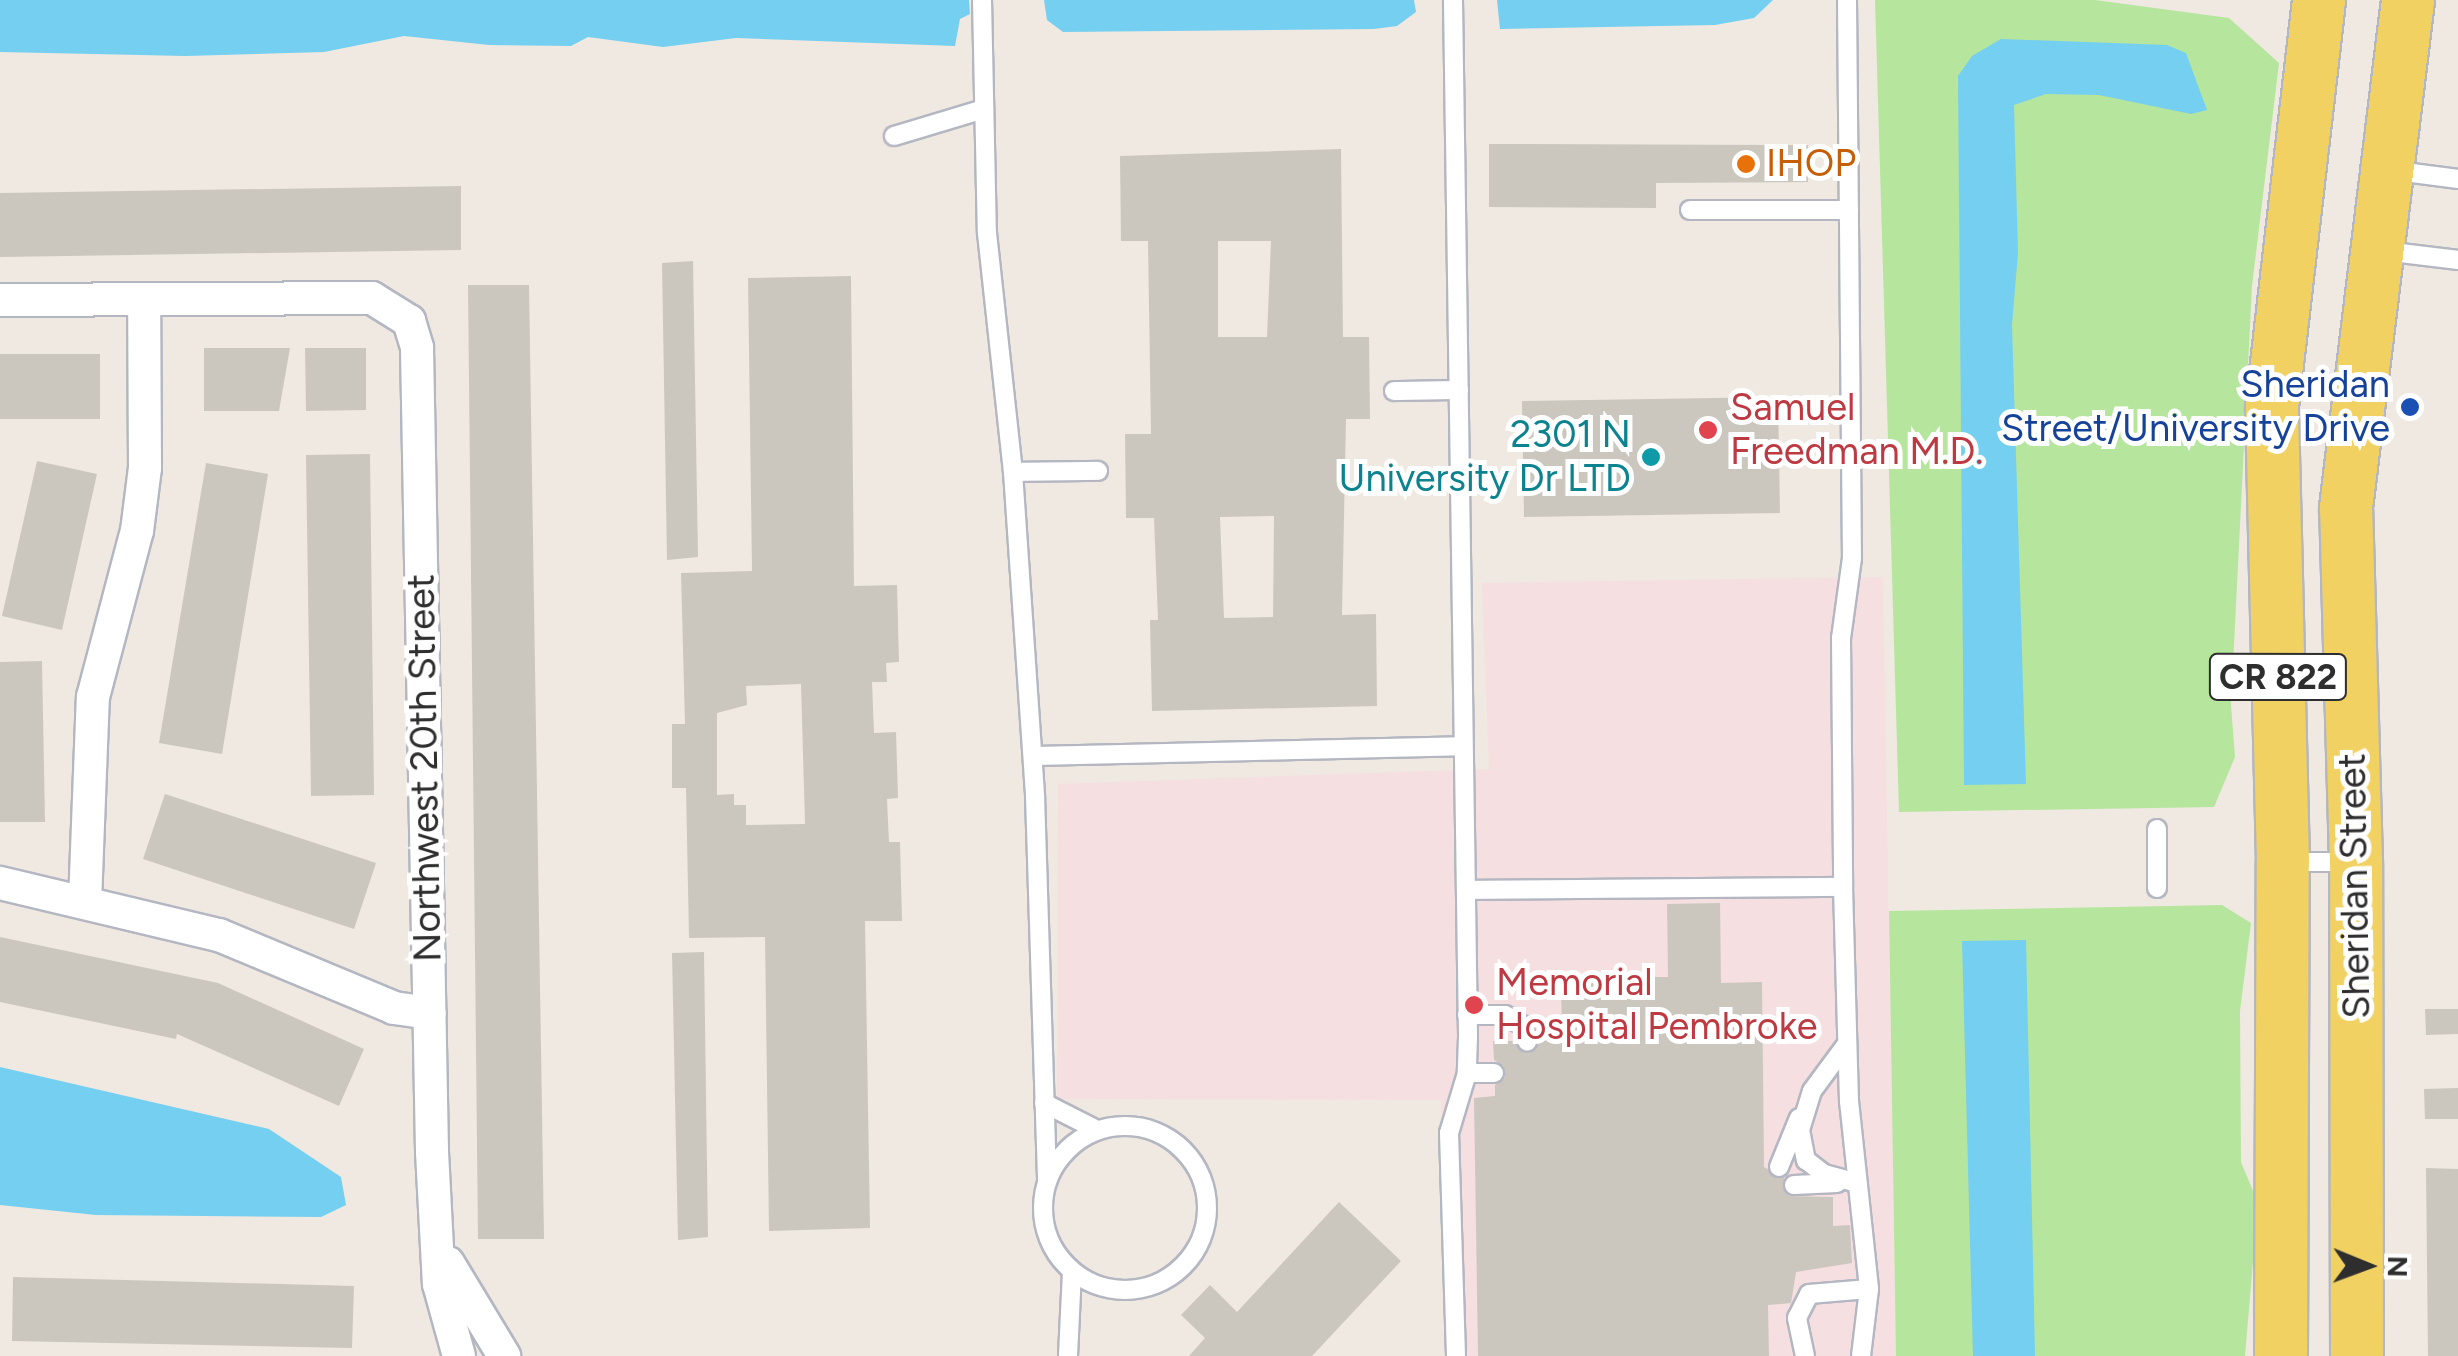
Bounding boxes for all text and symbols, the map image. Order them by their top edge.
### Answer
place label: IHOP [1766,141,1856,187]
marker: IHOP [1735,153,1757,175]
place label: Sheridan Street/University Drive [2001,362,2390,452]
place label: Samuel Freedman M.D. [1730,385,1983,474]
marker: Sheridan Street/University Drive [2399,396,2421,418]
place label: 2301 N University Dr LTD [1339,412,1631,502]
marker: Samuel Freedman M.D. [1695,417,1721,443]
marker: 2301 N University Dr LTD [1640,446,1662,468]
street label: Northwest 20th Street [399,574,451,962]
road number: CR 822 [2208,647,2348,707]
street label: Sheridan Street [2330,753,2380,1019]
place label: Memorial Hospital Pembroke [1496,960,1818,1050]
marker: Memorial Hospital Pembroke [1461,992,1487,1018]
north arrow [2318,1216,2418,1316]
text: N [2381,1255,2415,1278]

